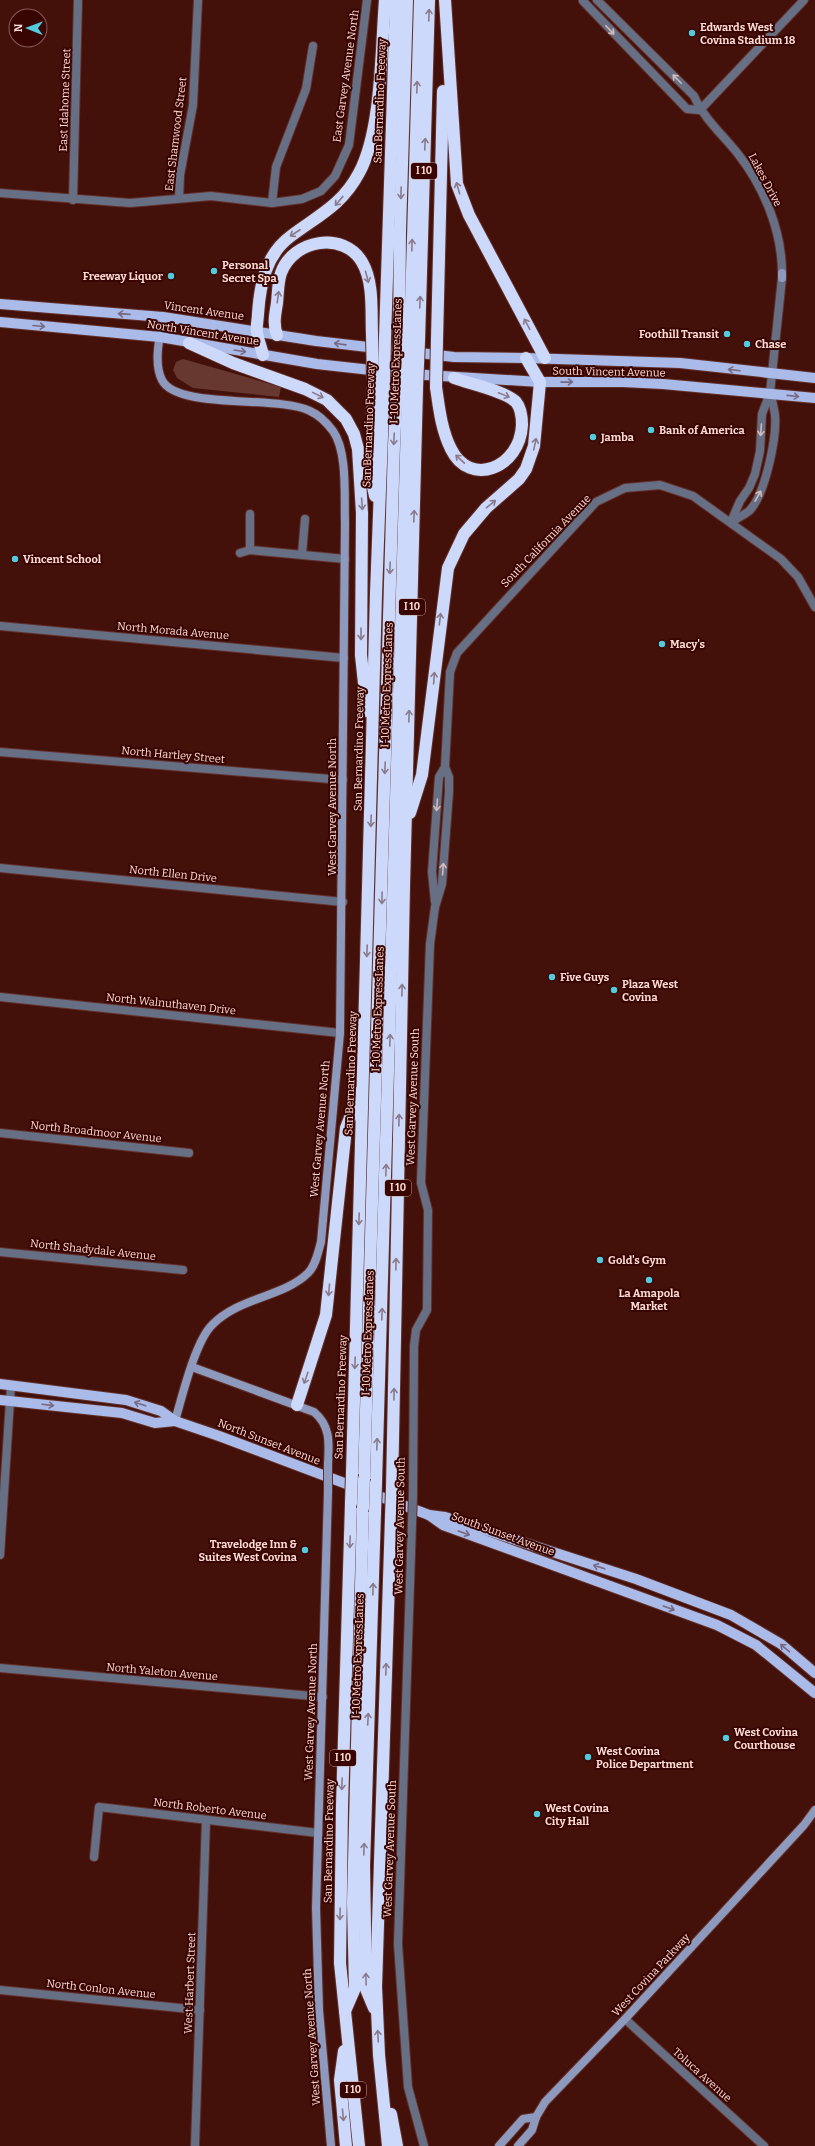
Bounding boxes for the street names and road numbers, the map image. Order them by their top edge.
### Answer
street label: East Garvey Avenue North [330,9,362,143]
street label: San Bernardino Freeway [371,38,389,164]
street label: East Idahome Street [57,48,73,152]
street label: East Shamwood Street [163,76,189,192]
street label: Lakes Drive [746,151,784,209]
road number: I 10 [411,163,437,179]
street label: I-10 Metro ExpressLanes [387,298,405,424]
street label: Vincent Avenue [163,299,245,323]
street label: North Vincent Avenue [146,318,260,348]
street label: San Bernardino Freeway [360,362,378,488]
street label: South Vincent Avenue [552,365,666,379]
street label: South California Avenue [498,492,594,590]
road number: I 10 [399,599,425,615]
street label: North Morada Avenue [116,620,230,642]
street label: I-10 Metro ExpressLanes [378,622,396,748]
street label: San Bernardino Freeway [351,686,367,811]
street label: West Garvey Avenue North [326,738,339,876]
street label: North Hartley Street [121,744,225,766]
street label: North Ellen Drive [129,863,217,885]
street label: I-10 Metro ExpressLanes [369,946,387,1072]
street label: North Walnuthaven Drive [106,991,236,1017]
street label: San Bernardino Freeway [342,1010,360,1136]
street label: West Garvey Avenue South [404,1028,422,1166]
street label: West Garvey Avenue North [308,1060,332,1198]
street label: North Broadmoor Avenue [30,1119,162,1145]
road number: I 10 [385,1180,411,1196]
street label: North Shadydale Avenue [29,1237,157,1263]
street label: I-10 Metro ExpressLanes [359,1270,377,1396]
street label: San Bernardino Freeway [332,1334,350,1460]
street label: North Sunset Avenue [216,1416,322,1468]
street label: West Garvey Avenue South [392,1457,408,1595]
street label: South Sunset Avenue [450,1509,556,1559]
street label: I-10 Metro ExpressLanes [349,1593,367,1719]
street label: West Garvey Avenue North [302,1643,320,1781]
street label: North Yaleton Avenue [106,1661,218,1683]
road number: I 10 [330,1750,356,1766]
street label: San Bernardino Freeway [321,1778,337,1903]
street label: West Garvey Avenue South [381,1780,399,1918]
street label: North Roberto Avenue [153,1796,267,1822]
street label: West Covina Parkway [609,1931,693,2019]
street label: West Harbert Street [182,1932,198,2034]
street label: West Garvey Avenue North [301,1968,323,2106]
street label: North Conlon Avenue [46,1977,156,2001]
street label: Toluca Avenue [670,2045,734,2105]
road number: I 10 [340,2082,366,2098]

